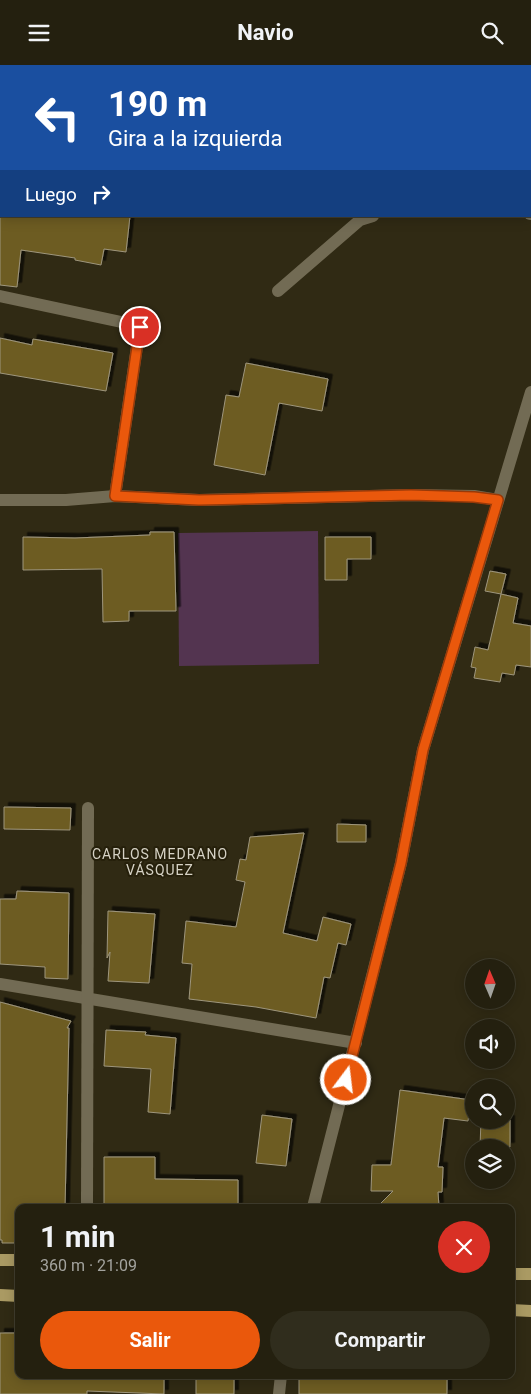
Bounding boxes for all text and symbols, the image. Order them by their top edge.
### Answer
icon: menu [25,19,53,47]
icon: search [478,19,506,47]
text: Navio [237,20,294,45]
text: 190 m [108,84,207,125]
icon: left [25,85,90,150]
text: Gira a la izquierda [108,126,282,151]
icon: right [87,180,115,208]
text: Luego [25,183,77,206]
pin [119,306,161,348]
icon: arrive [126,313,154,341]
district label: CARLOS MEDRANO VÁSQUEZ [92,846,228,878]
north arrow [465,959,515,1009]
map controls [465,959,515,1189]
button: sound [465,1019,515,1069]
position arrow [319,1053,371,1105]
button: search [465,1079,515,1129]
button: layers [465,1139,515,1189]
text: 1 min [40,1219,115,1254]
button: close [438,1221,490,1273]
text: 360 m · 21:09 [40,1256,137,1275]
button: Salir [40,1311,260,1369]
button: Compartir [270,1311,490,1369]

